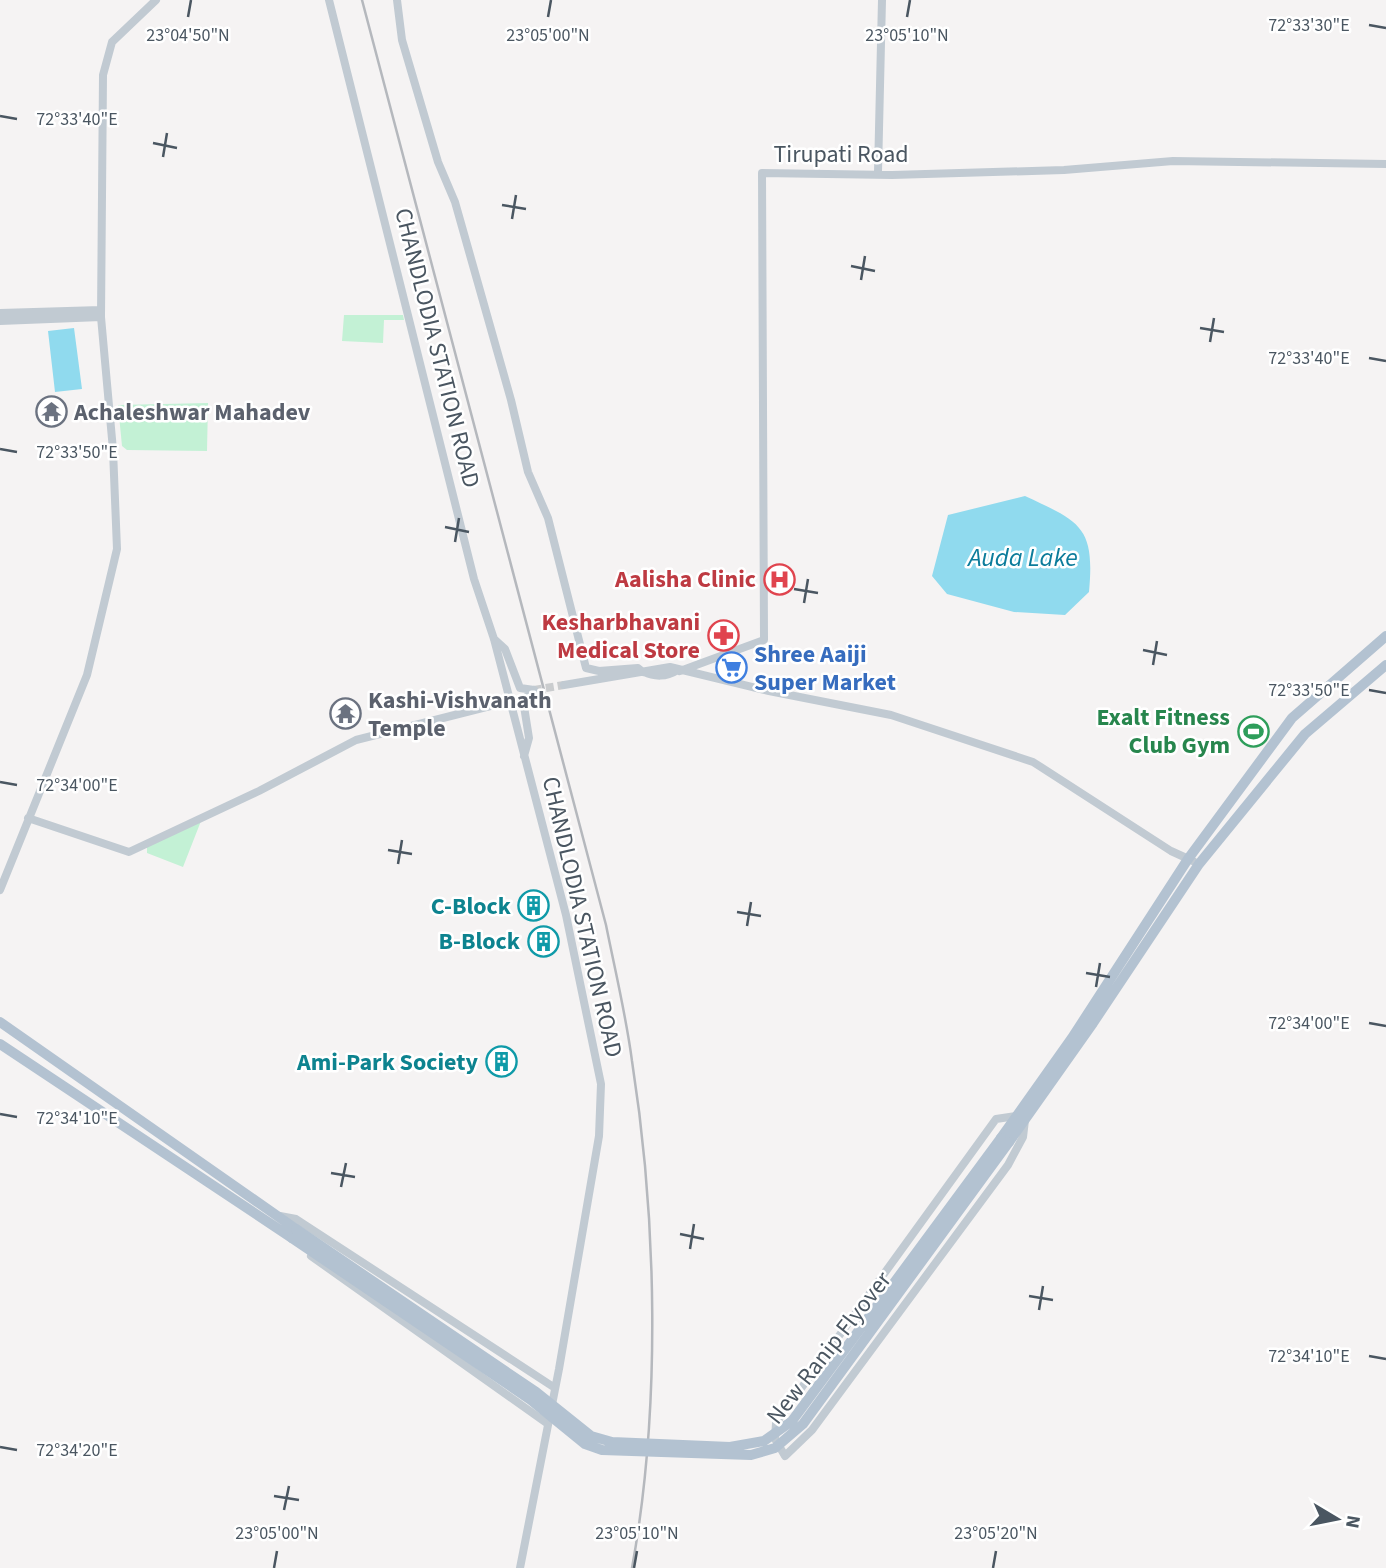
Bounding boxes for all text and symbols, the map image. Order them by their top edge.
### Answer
text: 72°33'30"E [1268,13,1350,38]
text: 23°04'50"N [146,23,230,48]
text: 23°05'00"N [506,23,590,48]
text: 23°05'10"N [865,23,949,48]
text: 72°33'40"E [36,107,118,132]
street label: Tirupati Road [773,137,909,172]
street label: CHANDLODIA STATION ROAD [385,204,489,492]
text: 72°33'40"E [1268,346,1350,371]
temple icon: Achaleshwar Mahadev [34,395,68,429]
place label: Achaleshwar Mahadev [73,395,311,430]
text: 72°33'50"E [36,440,118,465]
water label: Auda Lake [966,539,1078,576]
place label: Aalisha Clinic [614,562,756,597]
hospital icon: Aalisha Clinic [762,562,796,596]
place label: Kesharbhavani Medical Store [542,605,700,668]
pharmacy icon: Kesharbhavani Medical Store [706,619,740,653]
place label: Shree Aaiji Super Market [754,637,896,700]
supermarket icon: Shree Aaiji Super Market [714,651,748,685]
text: 72°33'50"E [1268,678,1350,703]
place label: Kashi-Vishvanath Temple [368,683,552,746]
temple icon: Kashi-Vishvanath Temple [328,697,362,731]
place label: Exalt Fitness Club Gym [1097,700,1230,763]
sports icon: Exalt Fitness Club Gym [1236,714,1270,748]
text: 72°34'00"E [36,773,118,798]
street label: CHANDLODIA STATION ROAD [533,773,631,1061]
place label: C-Block [431,889,512,924]
building icon: C-Block [517,889,551,923]
place label: B-Block [438,924,521,959]
building icon: B-Block [526,924,560,958]
text: 72°34'00"E [1268,1011,1350,1036]
place label: Ami-Park Society [296,1045,478,1080]
building icon: Ami-Park Society [484,1045,518,1079]
text: 72°34'10"E [36,1106,118,1131]
street label: New Ranip Flyover [758,1263,900,1432]
text: 72°34'10"E [1268,1344,1350,1369]
text: 72°34'20"E [36,1438,118,1463]
north arrow [1302,1484,1372,1554]
text: N [1338,1513,1367,1530]
text: 23°05'00"N [235,1521,319,1546]
text: 23°05'10"N [595,1521,679,1546]
text: 23°05'20"N [954,1521,1038,1546]

